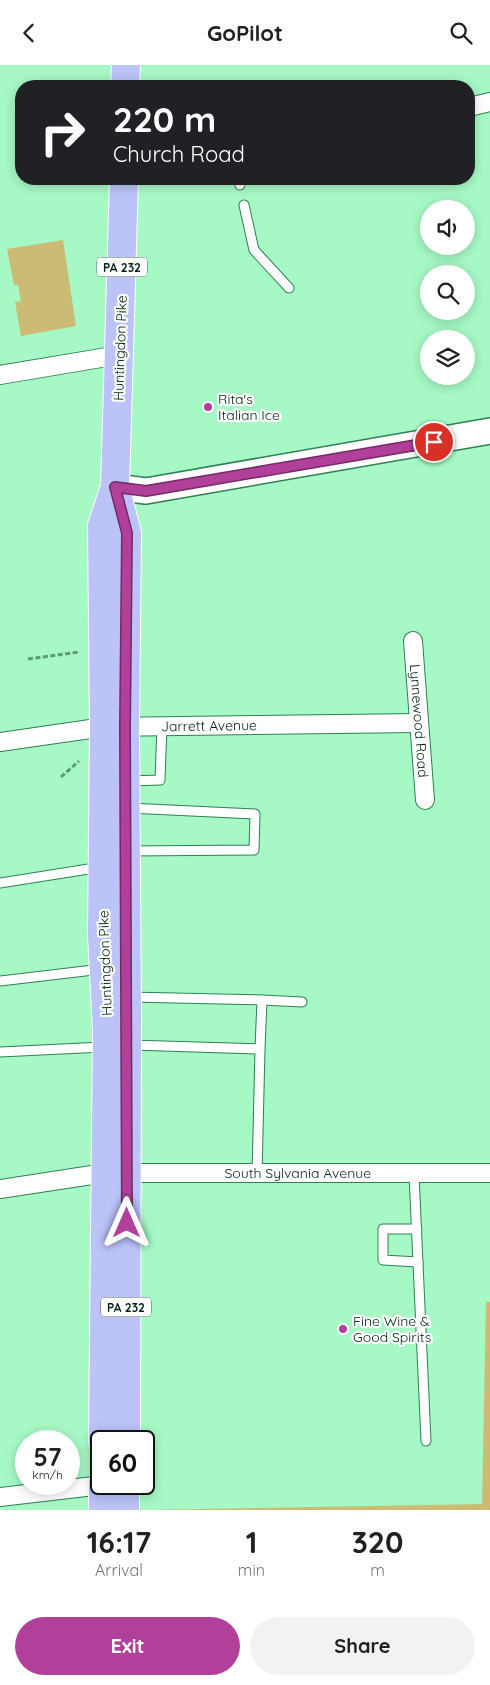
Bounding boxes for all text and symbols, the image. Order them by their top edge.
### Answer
icon: back [15,19,43,47]
text: GoPilot [207,19,283,47]
icon: search [447,19,475,47]
text: 220 m [113,97,216,141]
icon: right [30,100,95,165]
text: Church Road [113,140,245,168]
map controls [420,200,475,385]
button: sound [420,200,475,255]
road number: PA 232 [97,257,147,277]
button: search [420,265,475,320]
street label: Huntingdon Pike [109,295,131,401]
button: layers [420,330,475,385]
place label: Rita's Italian Ice [218,390,280,424]
marker: Rita's Italian Ice [202,401,214,413]
pin [413,421,455,463]
icon: arrive [420,428,448,456]
street label: Lynnewood Road [406,663,432,778]
street label: Jarrett Avenue [161,716,257,735]
street label: Huntingdon Pike [94,910,116,1016]
street label: South Sylvania Avenue [224,1164,371,1182]
position arrow [100,1196,152,1248]
road number: PA 232 [101,1297,151,1317]
place label: Fine Wine & Good Spirits [353,1312,431,1346]
marker: Fine Wine & Good Spirits [337,1323,349,1335]
speed limit sign: 60 [90,1430,155,1495]
text: 57 [33,1441,62,1472]
text: km/h [32,1467,63,1482]
text: 16:17 [87,1523,151,1561]
text: 1 [246,1523,257,1561]
text: 320 [352,1523,403,1561]
text: Arrival [95,1560,143,1580]
text: min [238,1560,265,1580]
text: m [370,1560,385,1580]
button: Exit [15,1617,240,1675]
button: Share [250,1617,475,1675]

